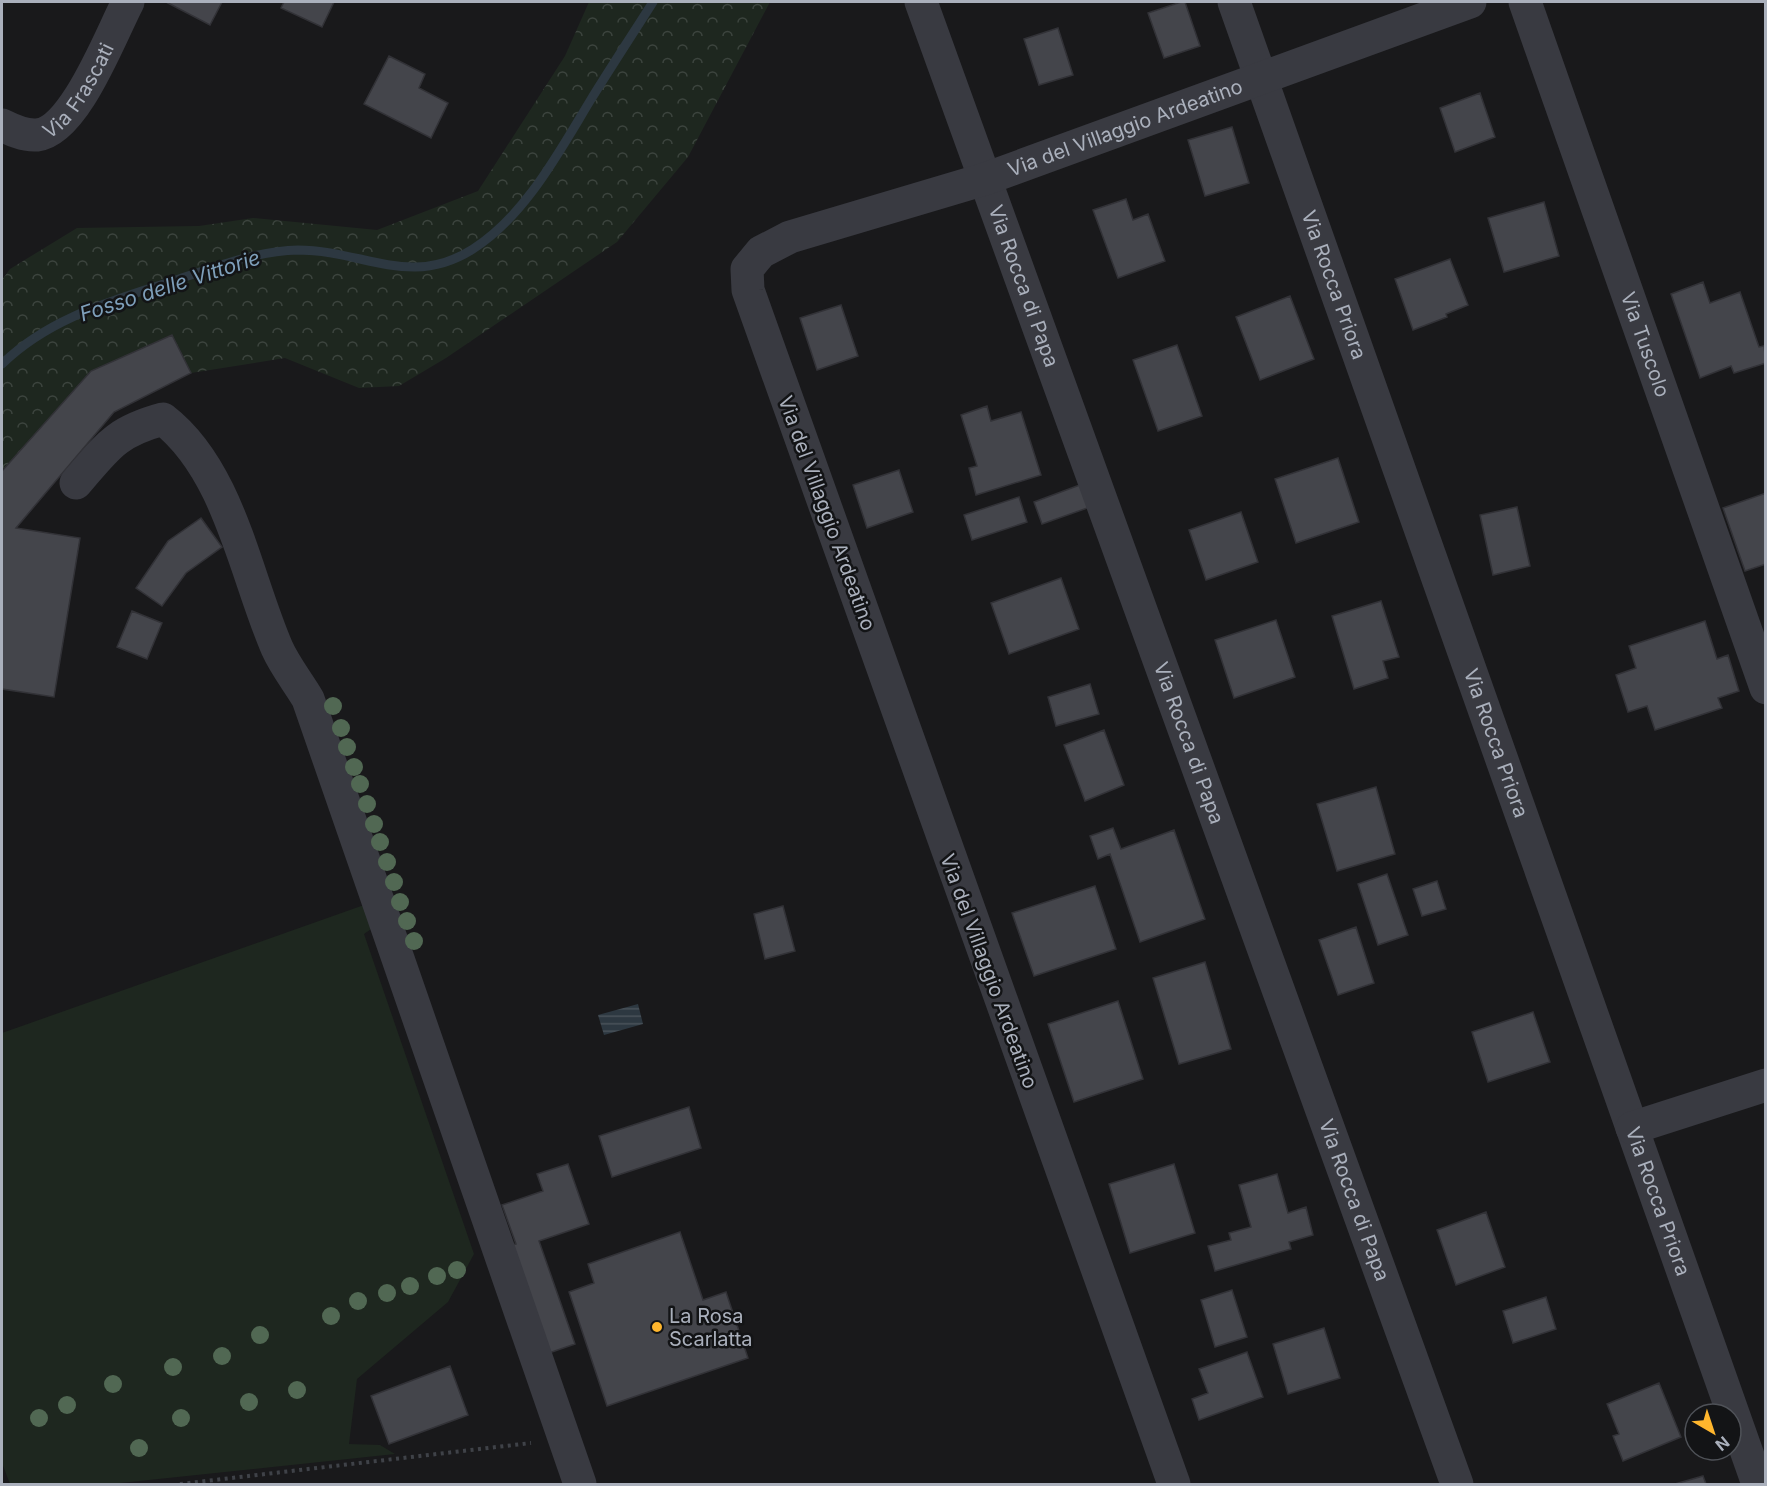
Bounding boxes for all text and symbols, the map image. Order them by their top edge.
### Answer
street label: Via Frascati [38,39,119,143]
street label: Via del Villaggio Ardeatino [1004,74,1246,182]
street label: Via Rocca di Papa [983,202,1064,370]
street label: Via Rocca Priora [1297,207,1371,362]
water label: Fosso delle Vittorie [76,244,263,327]
street label: Via Tuscolo [1616,289,1675,400]
street label: Via del Villaggio Ardeatino [773,392,881,634]
street label: Via Rocca di Papa [1149,659,1229,827]
street label: Via Rocca Priora [1459,665,1533,821]
street label: Via del Villaggio Ardeatino [935,850,1043,1092]
street label: Via Rocca di Papa [1314,1116,1395,1284]
street label: Via Rocca Priora [1621,1124,1695,1279]
place label: La Rosa Scarlatta [669,1304,753,1351]
marker: La Rosa Scarlatta [650,1320,664,1334]
north arrow [1683,1402,1743,1462]
text: N [1711,1432,1733,1455]

